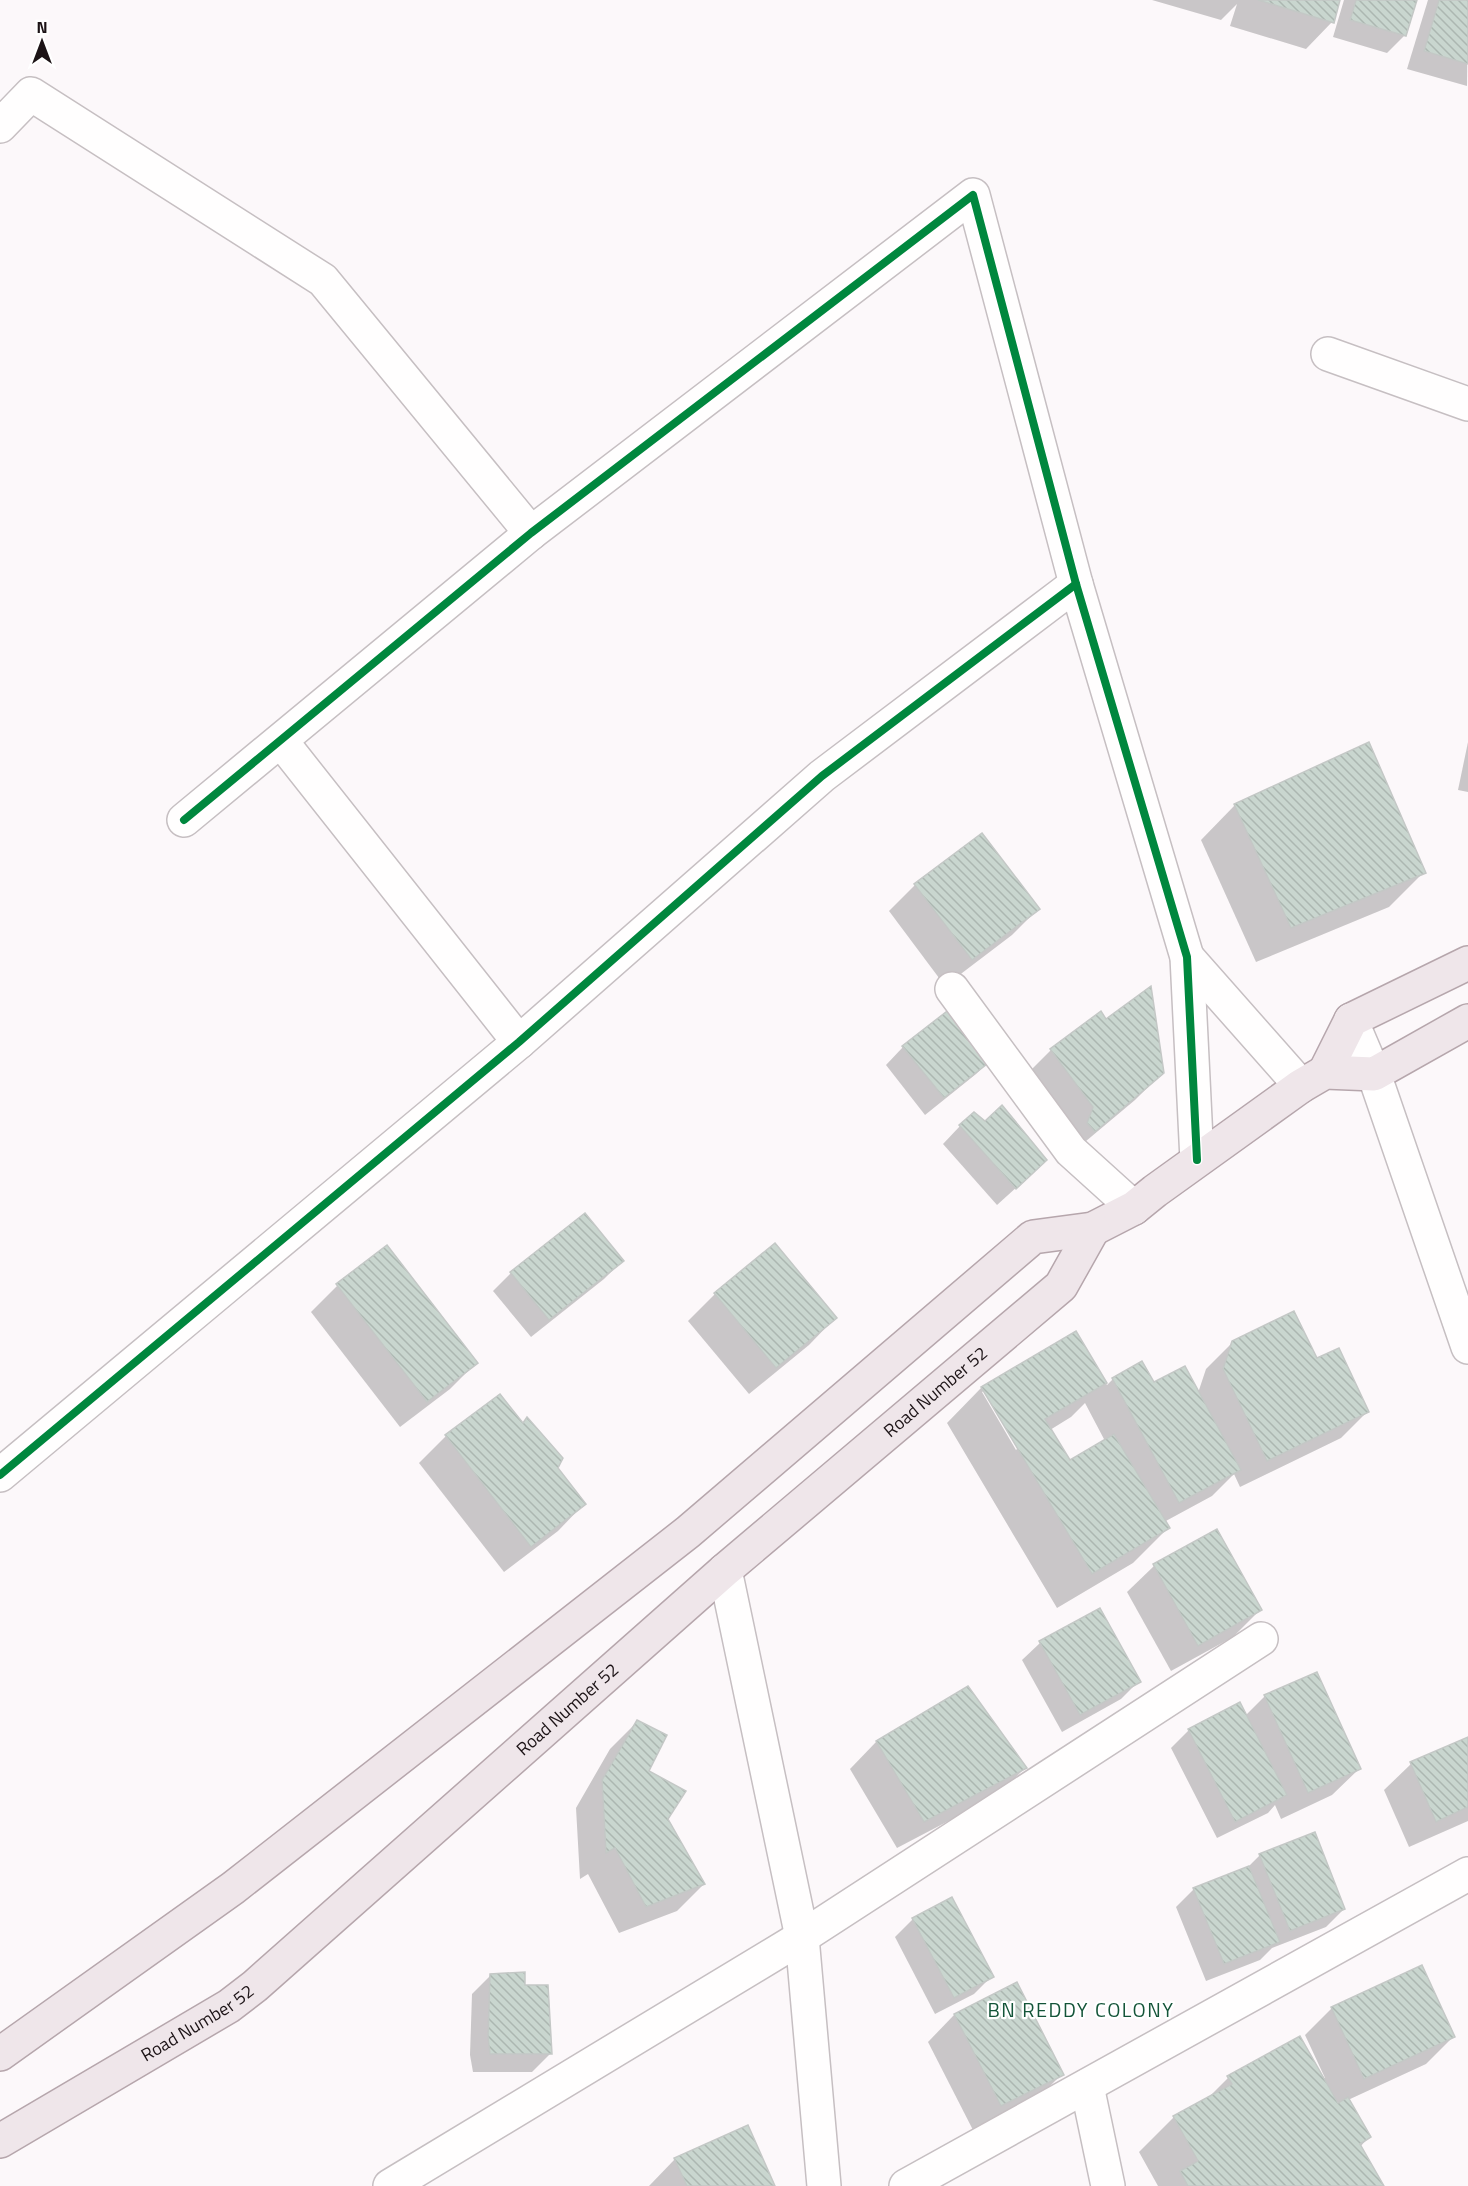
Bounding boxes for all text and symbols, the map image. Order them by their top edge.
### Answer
north arrow [12,12,72,72]
text: N [36,15,48,39]
street label: Road Number 52 [877,1340,993,1444]
street label: Road Number 52 [510,1656,624,1762]
street label: Road Number 52 [136,1978,260,2068]
district label: BN REDDY COLONY [987,1994,1175,2025]

